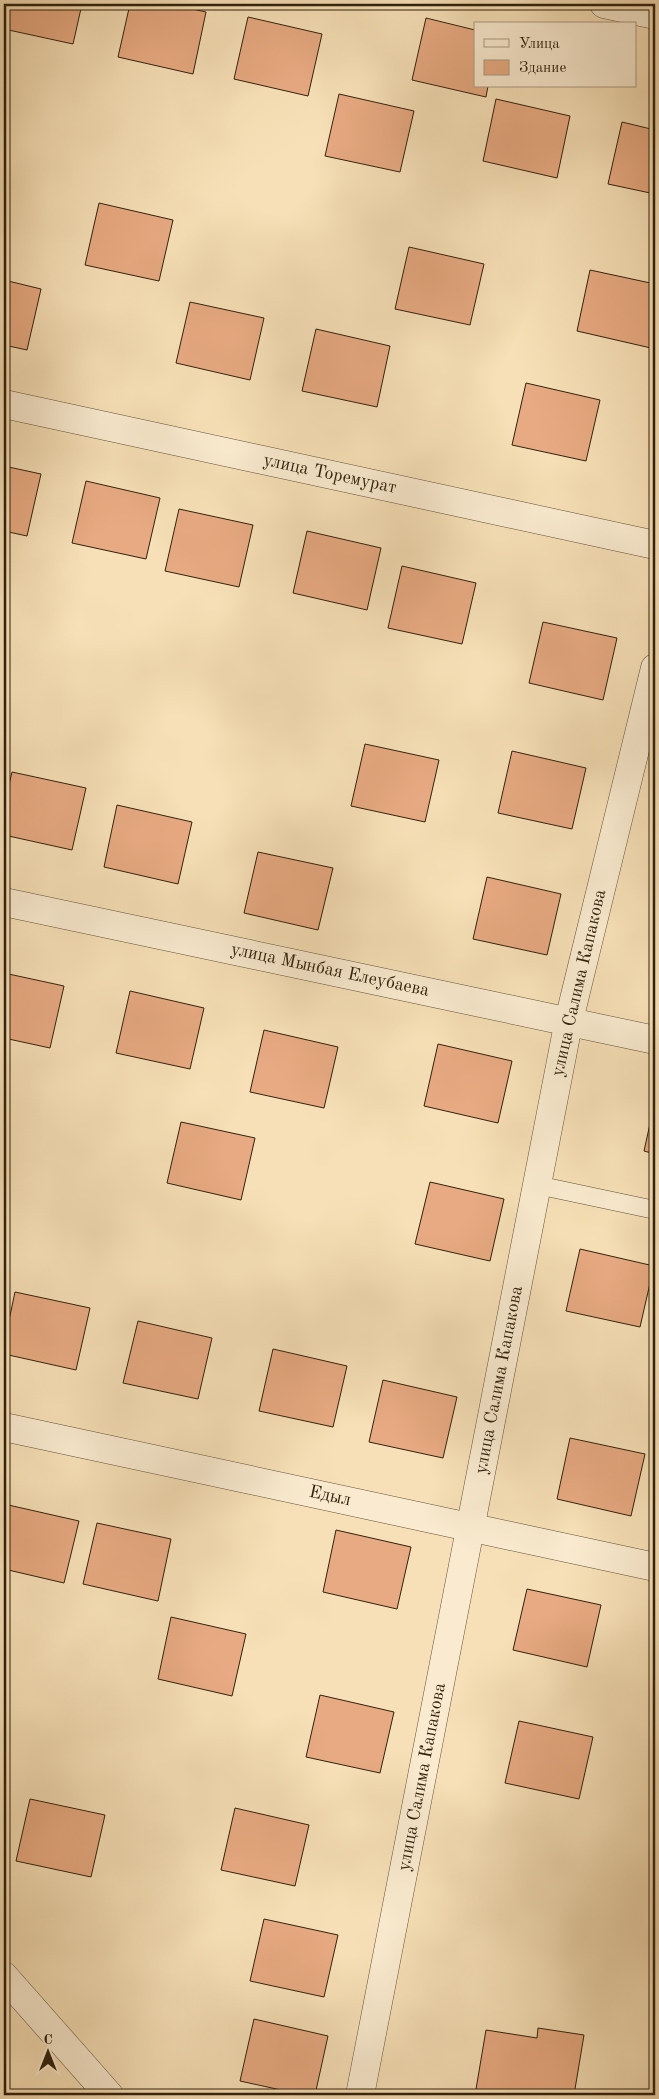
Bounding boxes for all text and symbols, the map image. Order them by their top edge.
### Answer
legend [474,22,636,88]
text: Улица [519,37,560,52]
text: Здание [519,61,566,76]
street label: улица Торемурат [262,451,398,497]
street label: улица Салима Капакова [549,888,609,1078]
street label: улица Мынбая Елеубаева [229,940,431,1000]
street label: улица Салима Капакова [472,1284,526,1476]
street label: Едыл [307,1483,353,1509]
street label: улица Салима Капакова [395,1681,449,1873]
north arrow [22,2026,72,2076]
text: С [43,2033,53,2047]

